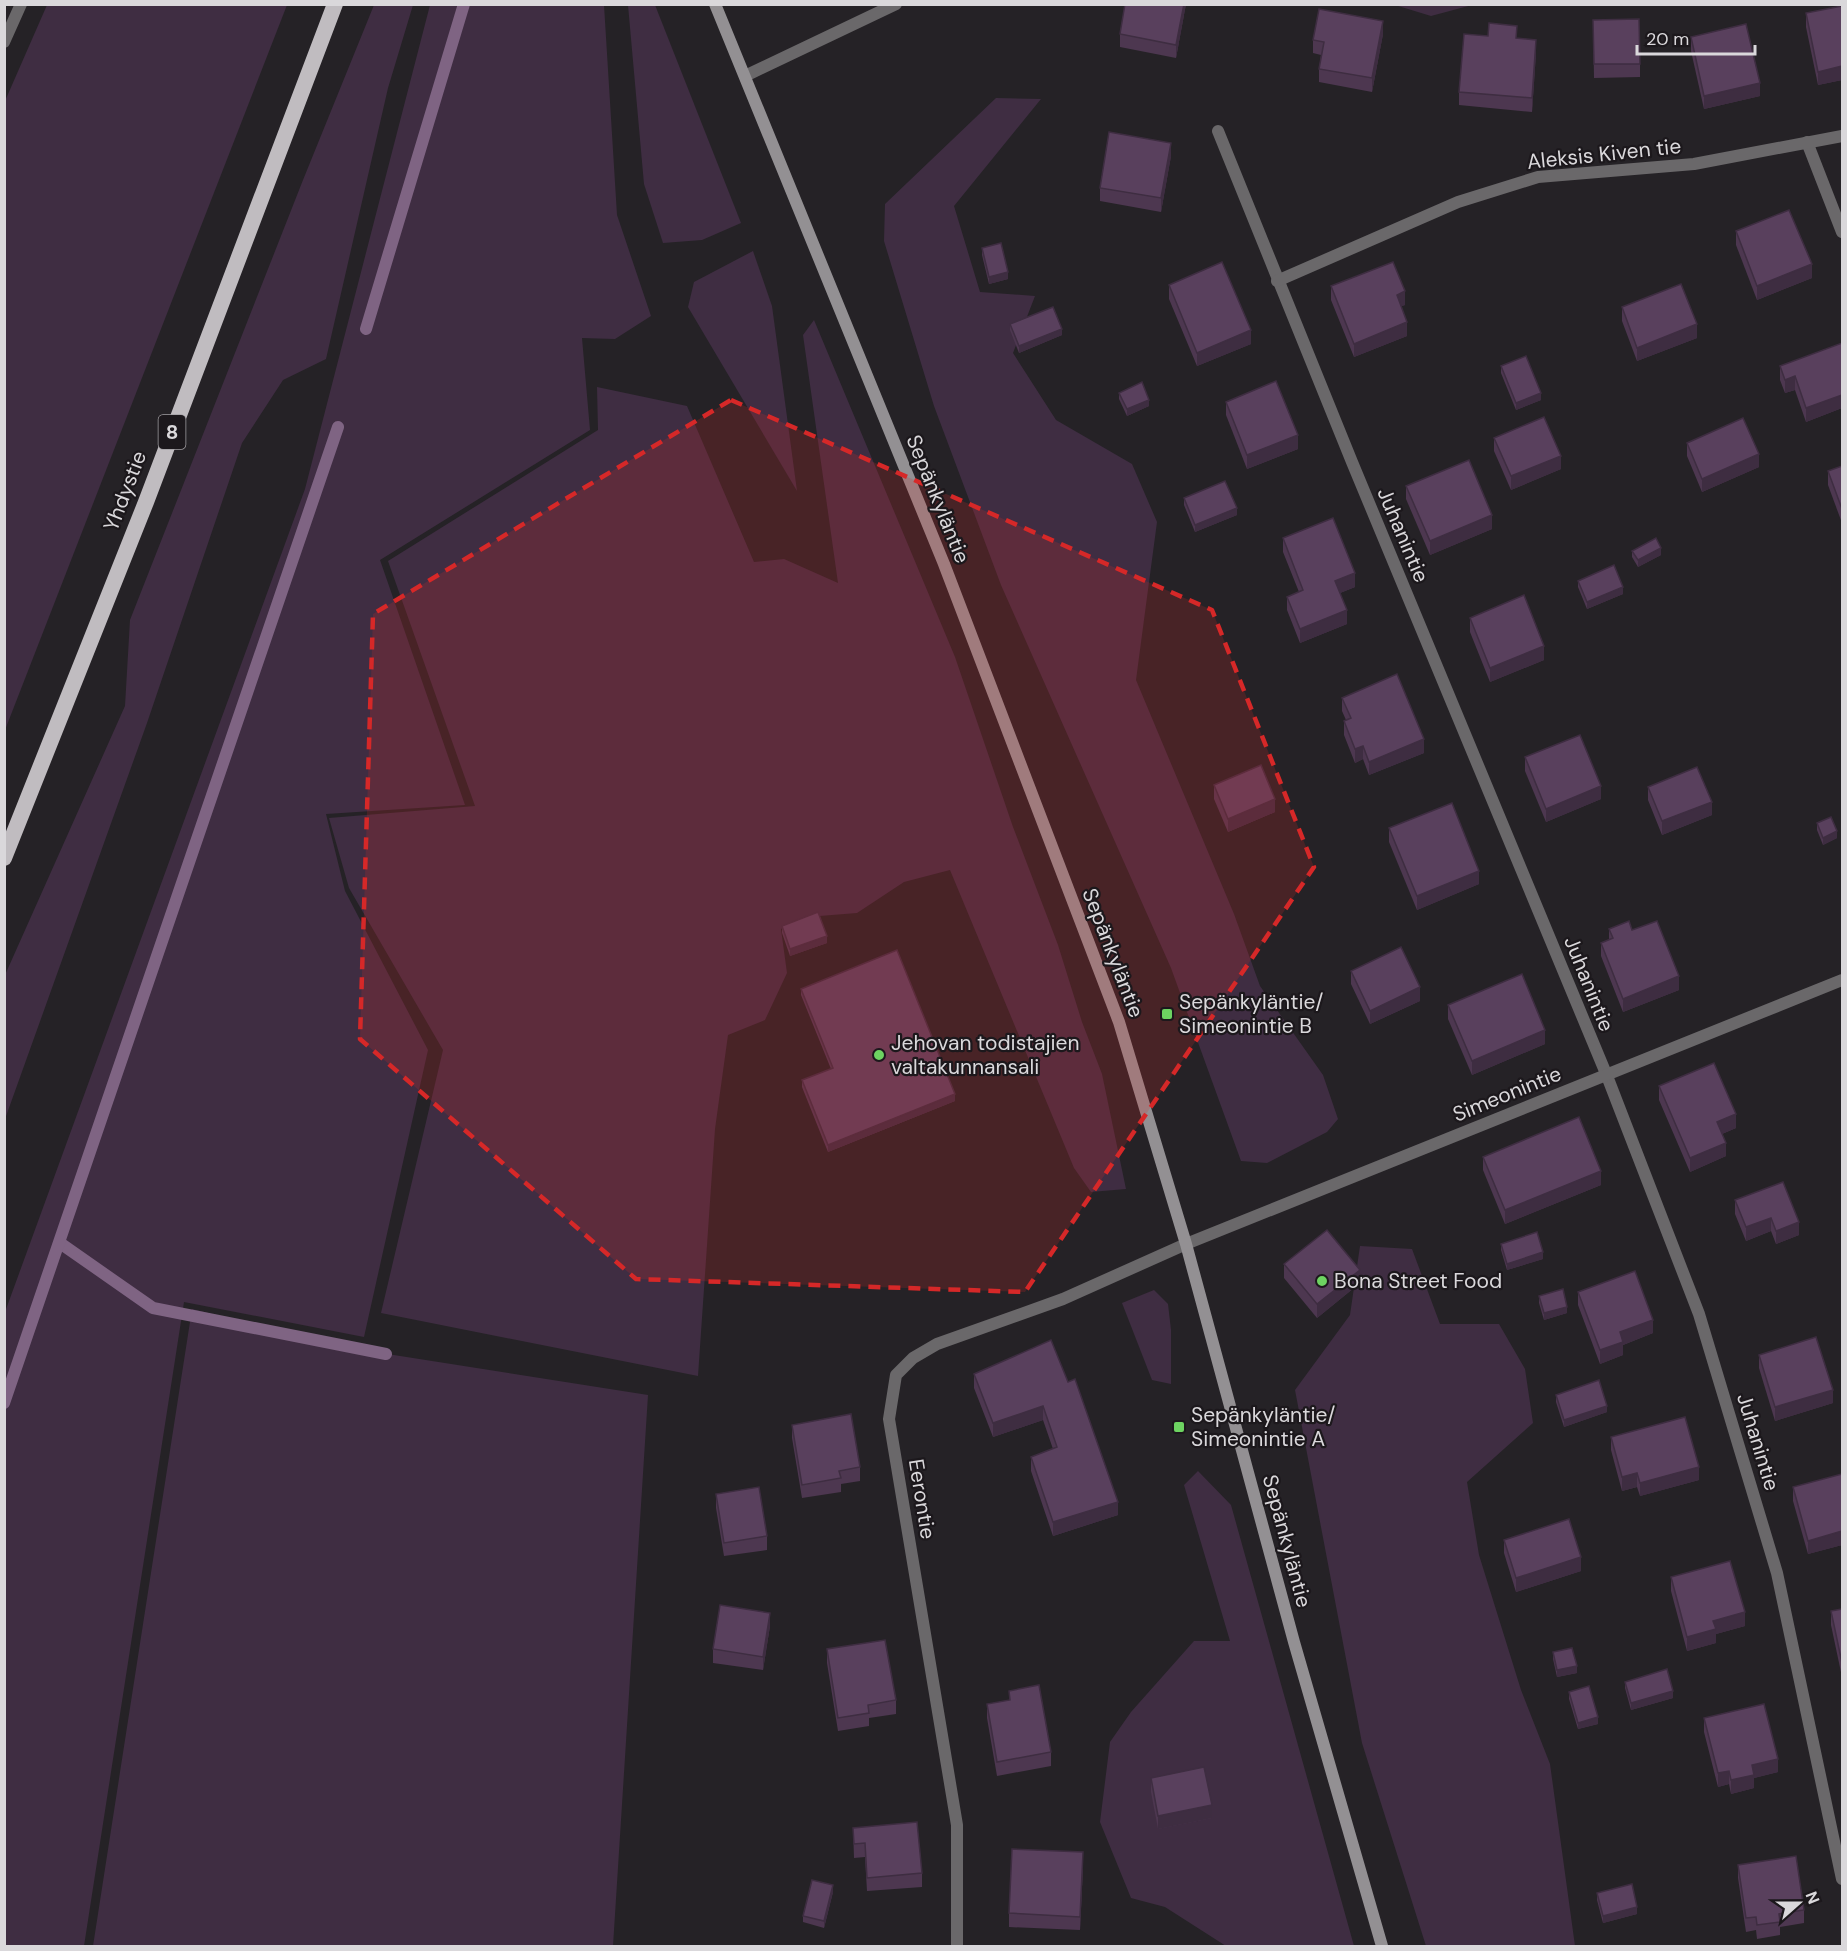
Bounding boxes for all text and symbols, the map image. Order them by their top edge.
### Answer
scale bar [1637,18,1756,56]
text: 20 m [1646,27,1689,51]
street label: Aleksis Kiven tie [1526,132,1683,176]
road number: 8 [158,415,186,449]
street label: Sepänkyläntie [899,431,977,568]
street label: Yhdystie [97,447,153,535]
street label: Juhanintie [1370,483,1436,587]
street label: Sepänkyläntie [1075,884,1151,1022]
street label: Juhanintie [1557,932,1621,1036]
place label: Sepänkyläntie/ Simeonintie B [1179,988,1324,1040]
marker: Sepänkyläntie/ Simeonintie B [1160,1007,1174,1021]
place label: Jehovan todistajien valtakunnansali [891,1029,1080,1081]
marker: Jehovan todistajien valtakunnansali [872,1048,886,1062]
street label: Simeonintie [1449,1060,1565,1128]
place label: Bona Street Food [1334,1267,1502,1295]
marker: Bona Street Food [1315,1274,1329,1288]
street label: Juhanintie [1730,1390,1786,1494]
place label: Sepänkyläntie/ Simeonintie A [1191,1401,1336,1453]
marker: Sepänkyläntie/ Simeonintie A [1172,1420,1186,1434]
street label: Eerontie [902,1457,942,1541]
street label: Sepänkyläntie [1256,1472,1318,1611]
north arrow [1769,1873,1829,1933]
text: N [1801,1889,1824,1907]

